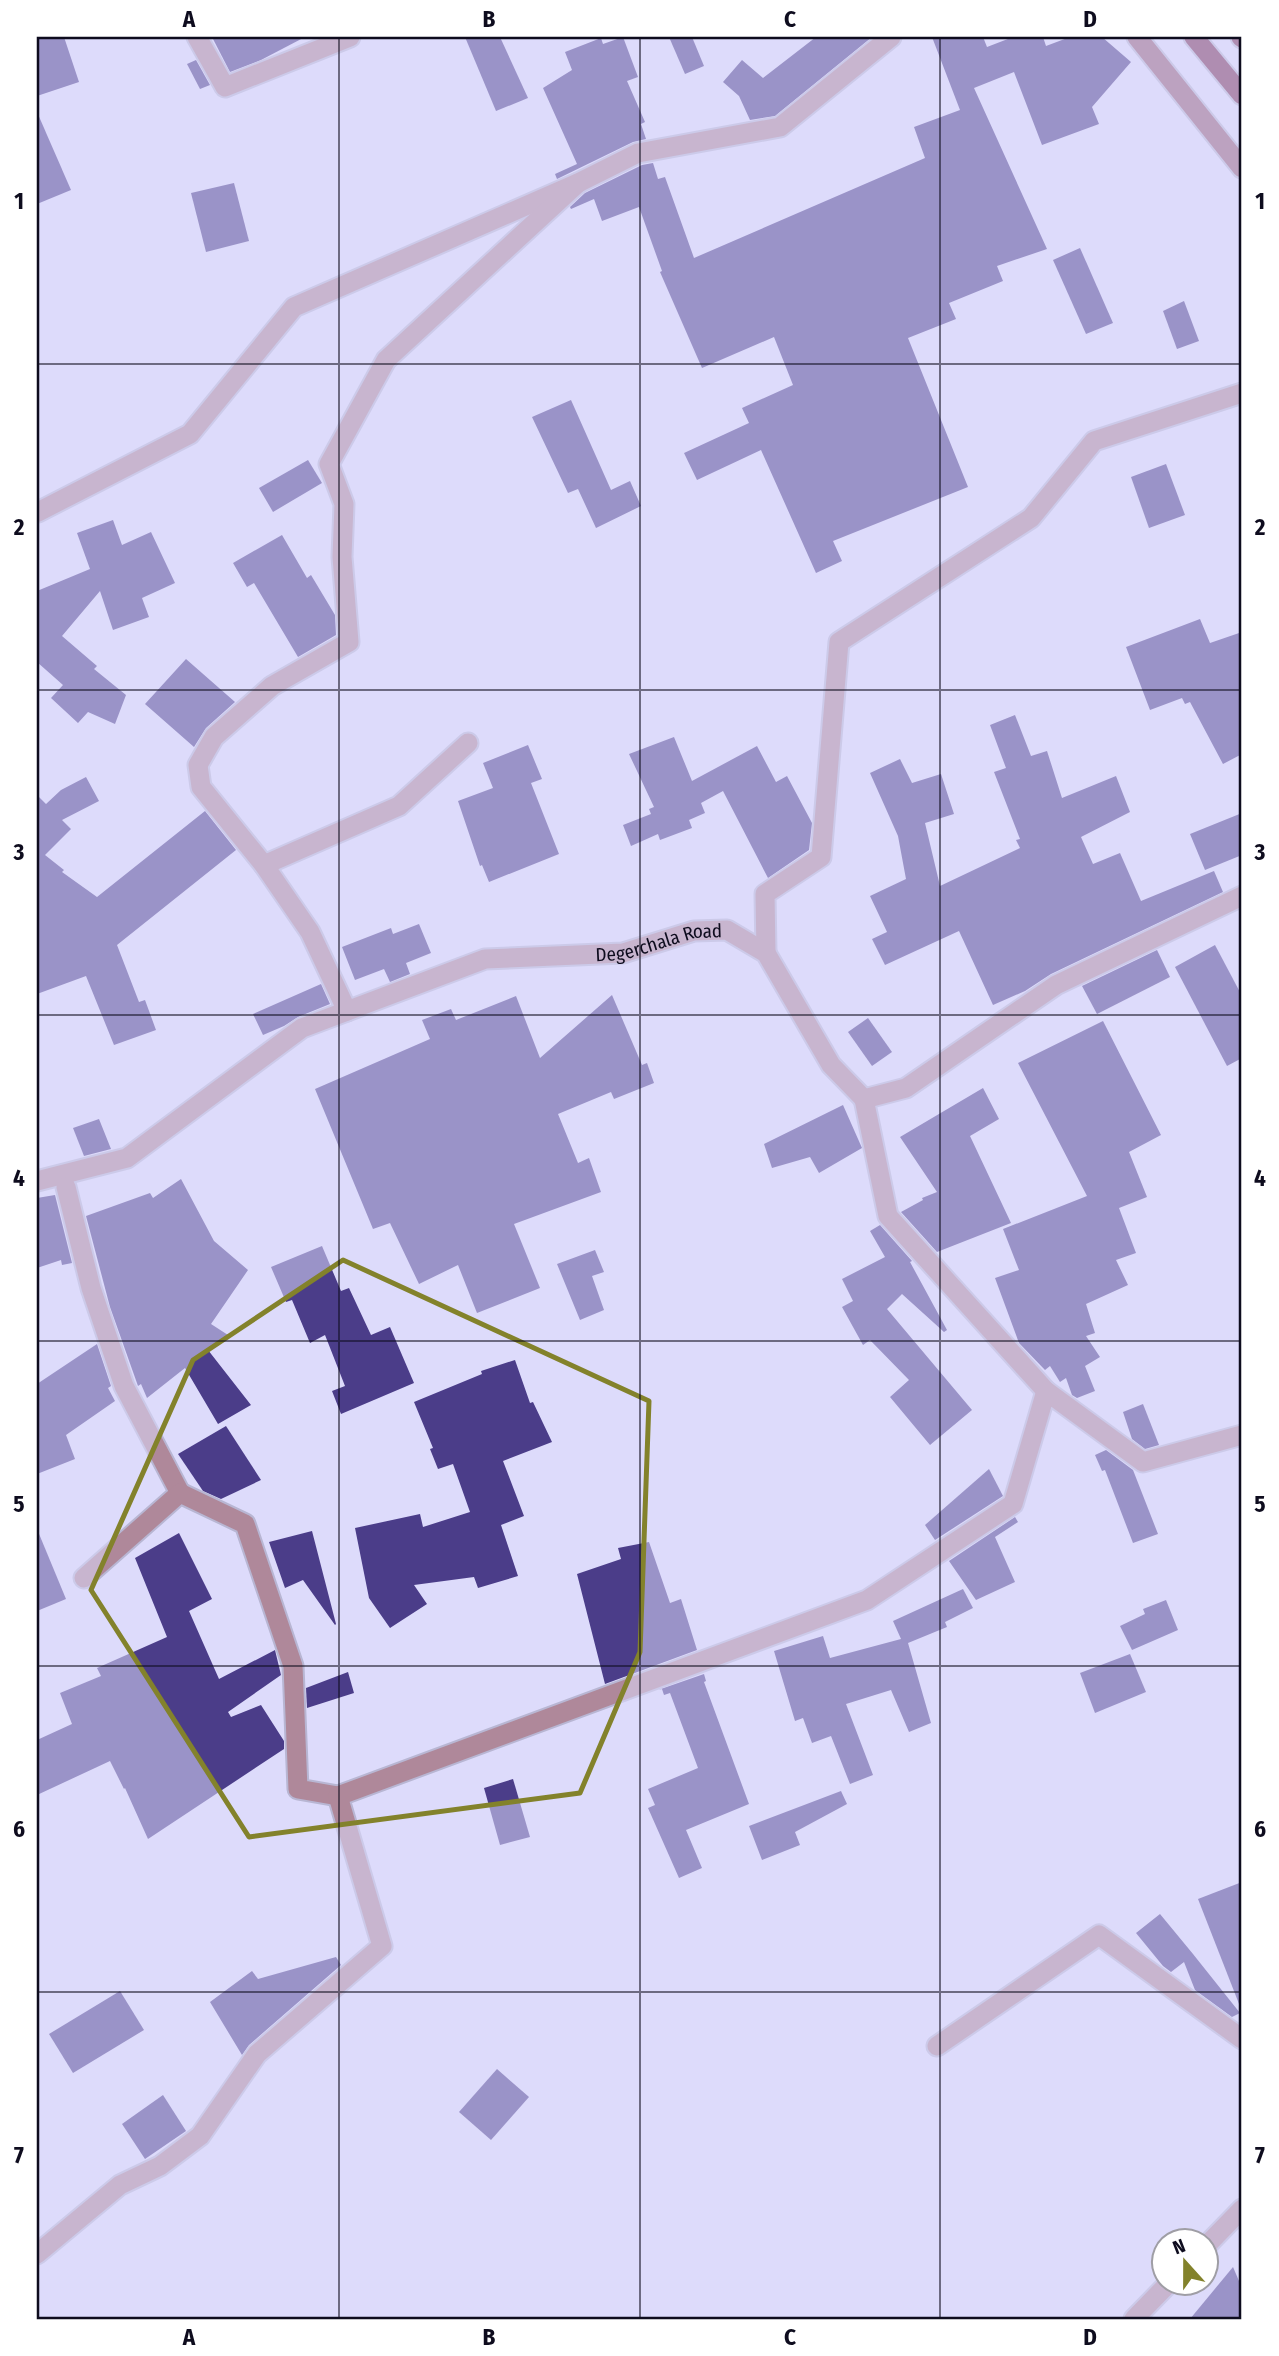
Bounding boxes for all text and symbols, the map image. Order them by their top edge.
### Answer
text: A [182,5,196,33]
text: B [483,5,496,33]
text: C [784,5,796,33]
text: D [1083,5,1097,33]
text: 1 [14,187,24,215]
text: 1 [1255,187,1265,215]
text: 2 [13,513,25,541]
text: 2 [1254,513,1266,541]
text: 3 [13,838,25,866]
text: 3 [1254,838,1266,866]
street label: Degerchala Road [595,919,722,966]
text: 4 [13,1164,25,1192]
text: 4 [1254,1164,1266,1192]
text: 5 [13,1490,25,1518]
text: 5 [1254,1490,1266,1518]
text: 6 [13,1815,25,1843]
text: 6 [1254,1815,1266,1843]
text: 7 [14,2141,24,2169]
text: 7 [1255,2141,1265,2169]
north arrow [1150,2226,1220,2296]
text: N [1170,2234,1189,2259]
text: A [182,2323,196,2351]
text: B [483,2323,496,2351]
text: C [784,2323,796,2351]
text: D [1083,2323,1097,2351]

